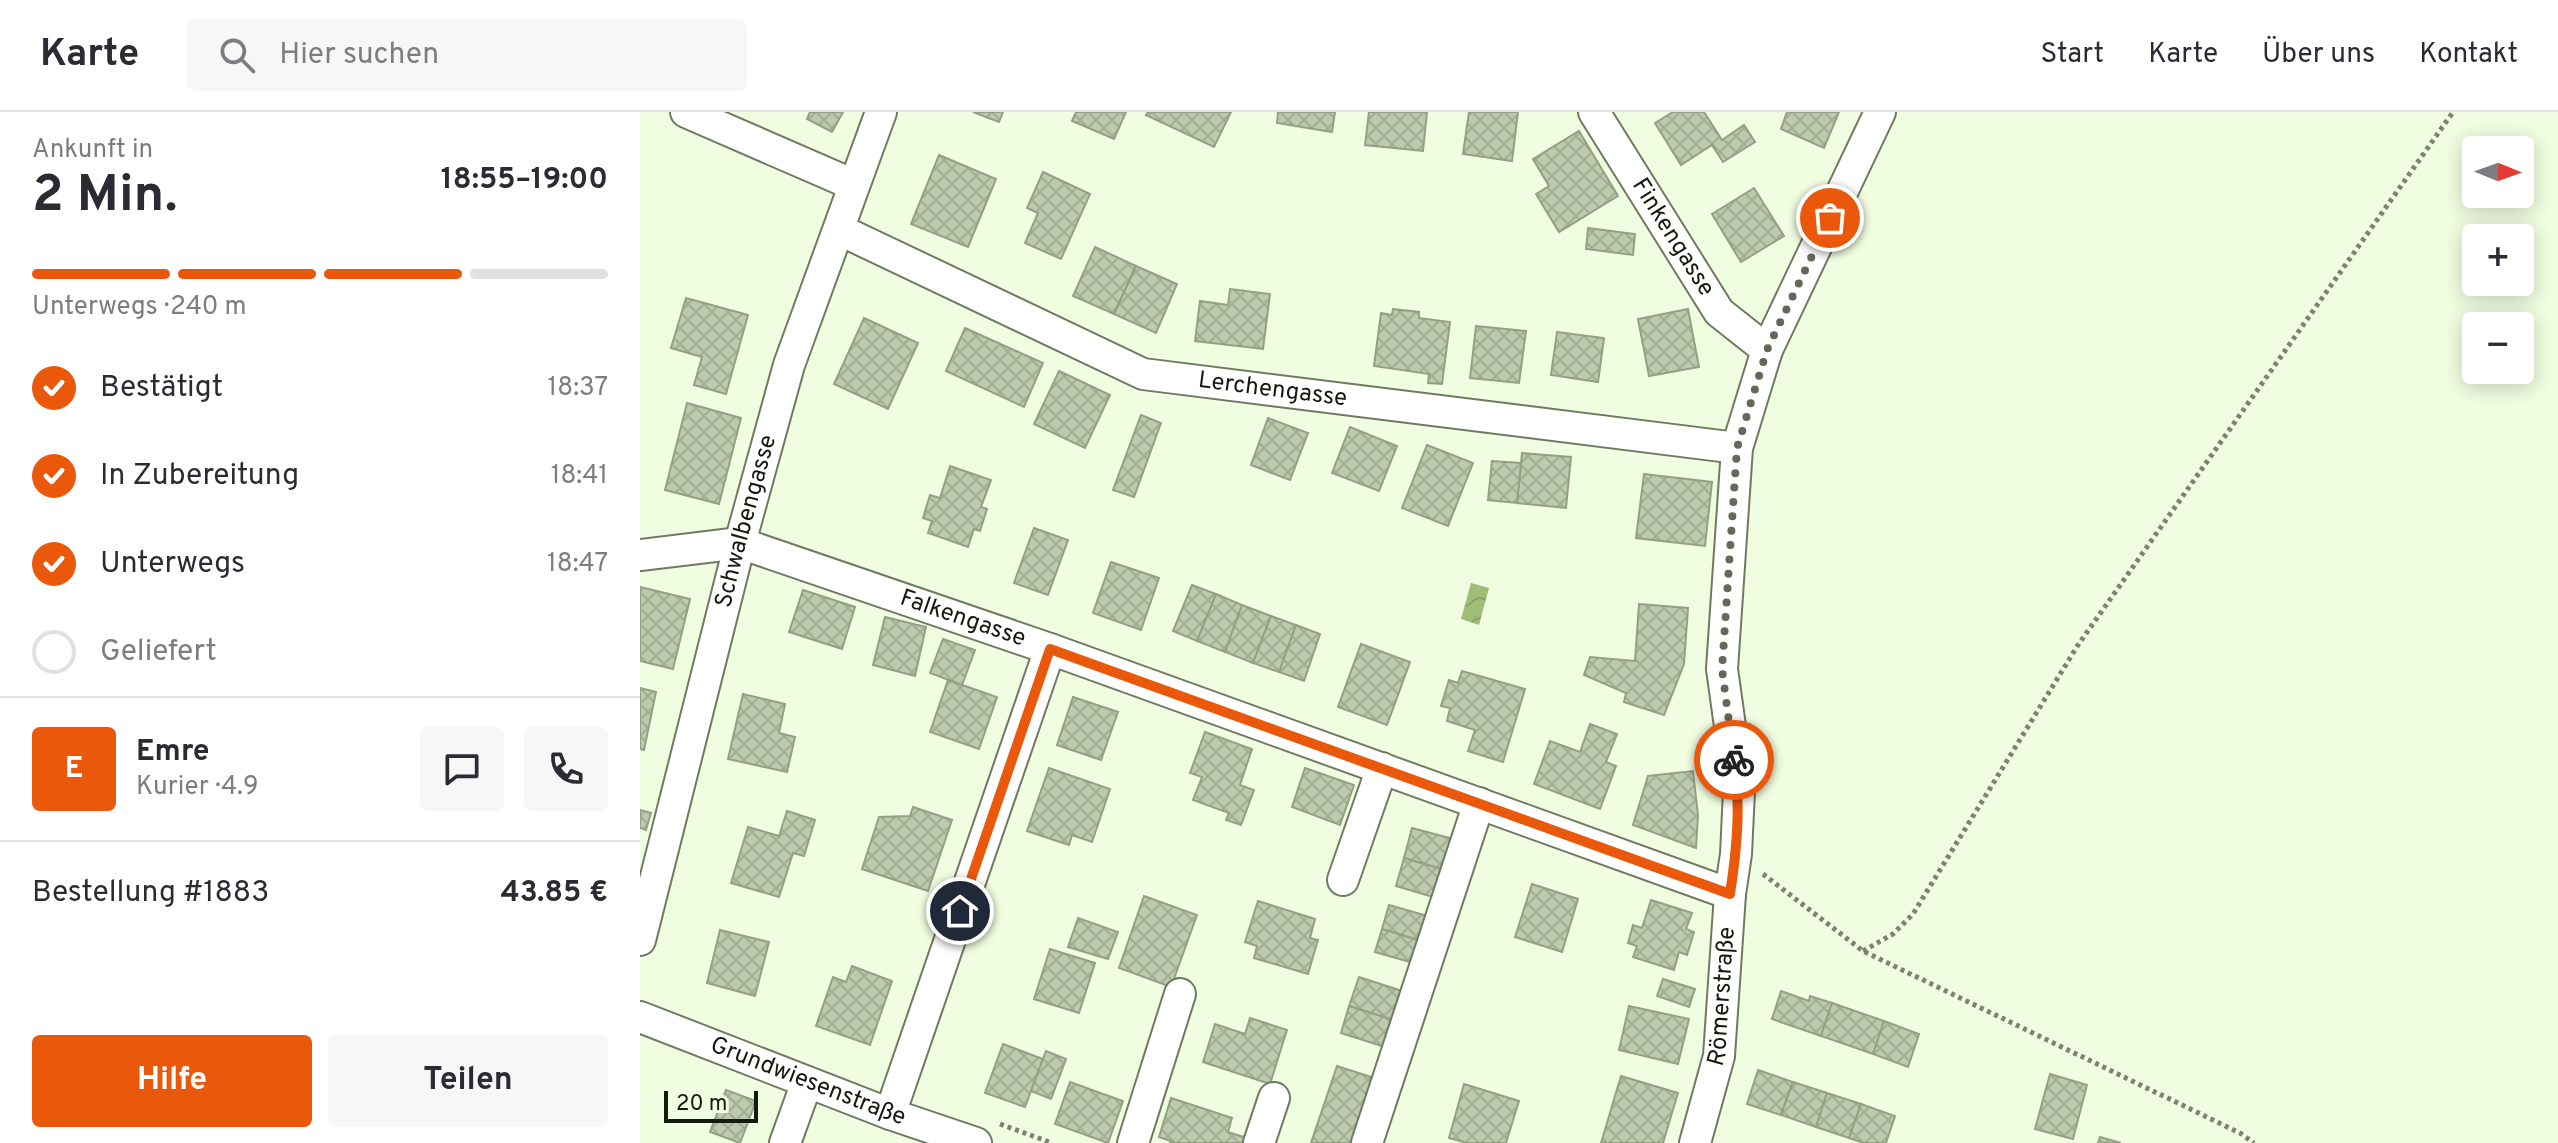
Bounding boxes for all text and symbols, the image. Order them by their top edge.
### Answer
search box [187,19,747,91]
text: Karte [40,31,139,80]
icon: search [215,33,259,77]
text: Hier suchen [279,37,439,74]
text: Start [2040,37,2104,73]
text: Karte [2148,37,2218,73]
text: Über uns [2262,37,2375,73]
text: Kontakt [2419,37,2518,73]
text: Ankunft in [32,134,153,167]
north arrow [2462,136,2534,208]
map controls [2462,136,2534,384]
text: 18:55–19:00 [441,162,608,199]
text: 2 Min. [32,164,177,230]
street label: Finkengasse [1624,173,1721,302]
pin [1796,184,1864,252]
icon: bag [1808,196,1852,240]
button: + [2462,224,2534,296]
text: Unterwegs · 240 m [32,291,247,324]
button: − [2462,312,2534,384]
icon: check [32,366,76,410]
street label: Lerchengasse [1196,366,1349,414]
text: Bestätigt [100,370,223,407]
text: 18:37 [548,372,608,405]
street label: Schwalbengasse [709,432,784,611]
icon: check [32,454,76,498]
text: In Zubereitung [100,458,299,495]
text: 18:41 [551,460,608,493]
icon: check [32,542,76,586]
text: Unterwegs [100,546,245,583]
text: 18:47 [547,548,608,581]
street label: Falkengasse [896,584,1030,655]
text: Geliefert [100,634,217,671]
courier [1694,720,1774,800]
button: chat [420,727,504,811]
button: phone [524,727,608,811]
text: Emre [136,734,209,771]
icon: bike [1712,738,1756,782]
text: E [65,751,83,788]
text: Kurier · 4.9 [136,771,259,804]
text: Bestellung #1883 [32,875,269,912]
text: 43.85 € [500,875,608,912]
pin [926,877,994,945]
icon: home [938,889,982,933]
street label: Römerstraße [1702,926,1743,1070]
street label: Grundwiesenstraße [706,1031,909,1133]
button: Hilfe [32,1035,312,1127]
button: Teilen [328,1035,608,1127]
scale bar [664,1087,758,1123]
text: 20 m [676,1091,727,1118]

